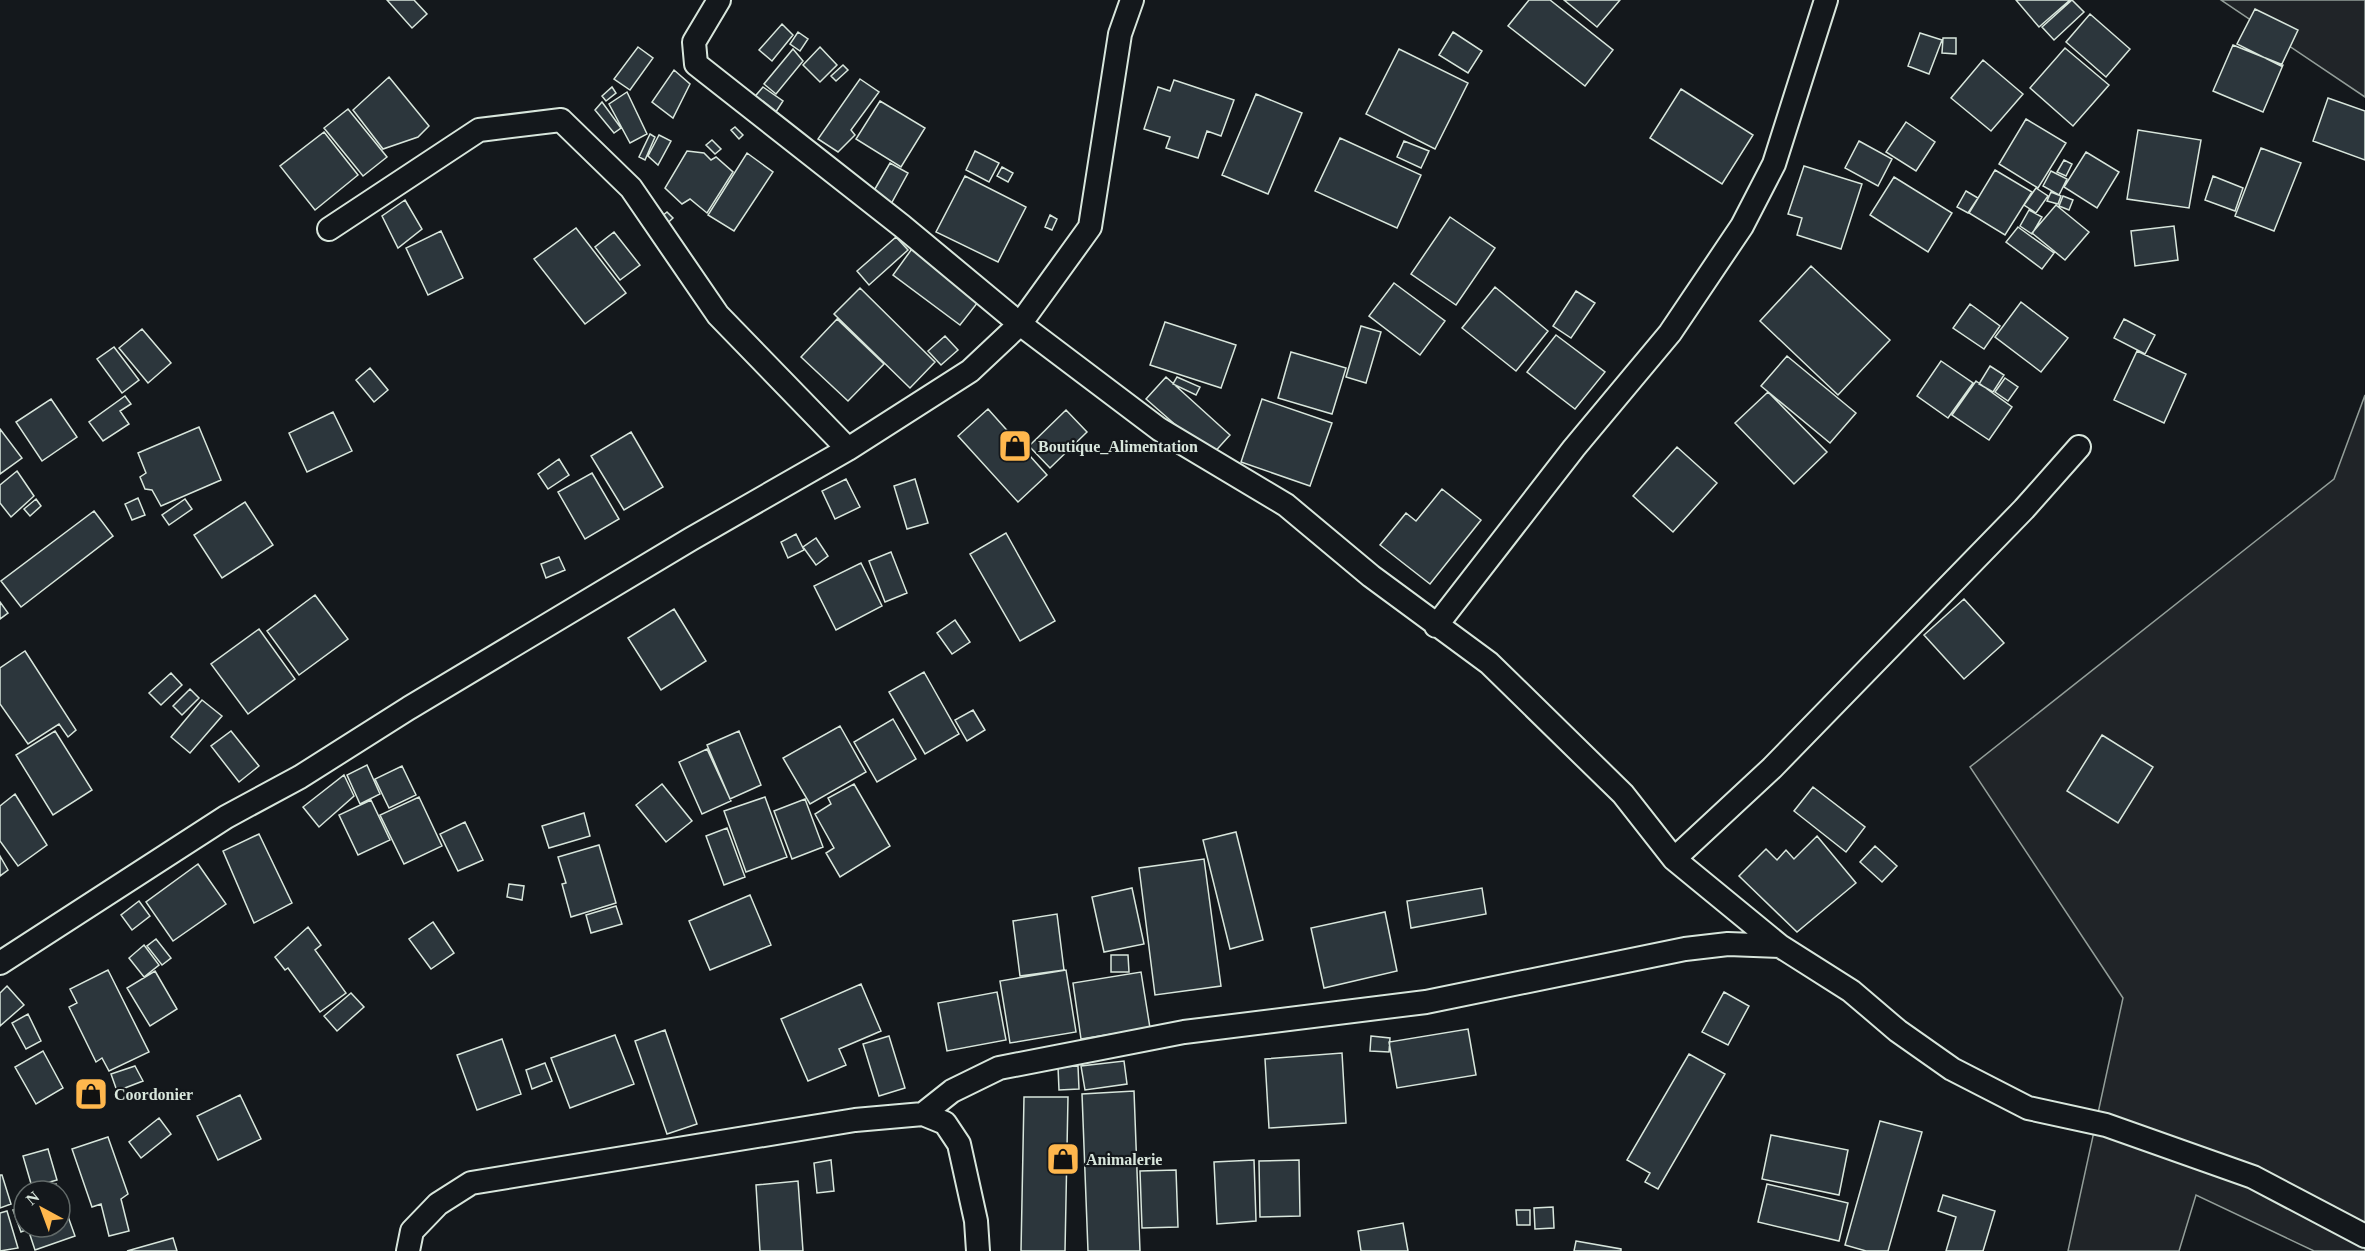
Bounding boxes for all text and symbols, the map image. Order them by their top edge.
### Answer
shop icon: Boutique_Alimentation [997,428,1033,464]
place label: Boutique_Alimentation [1038,438,1198,456]
shop icon: Coordonier [73,1076,109,1112]
place label: Coordonier [114,1086,193,1103]
shop icon: Animalerie [1045,1141,1081,1177]
place label: Animalerie [1086,1151,1162,1168]
north arrow [12,1179,72,1239]
text: N [23,1188,43,1208]

